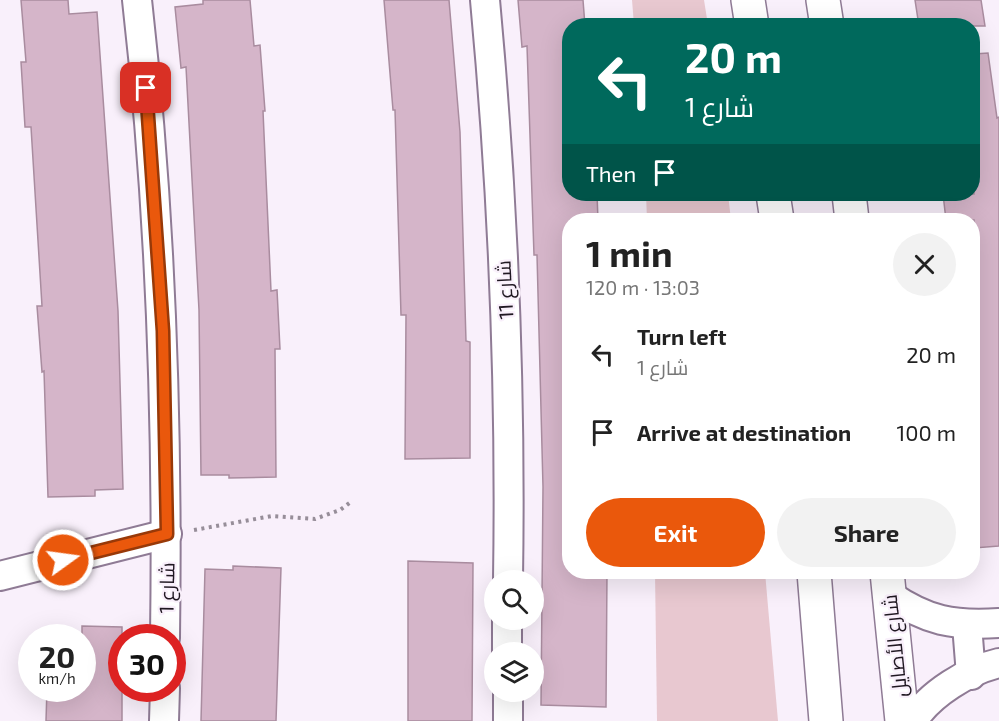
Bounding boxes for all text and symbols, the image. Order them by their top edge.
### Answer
text: 20 m [685,31,782,81]
icon: left [586,42,664,120]
pin [120,62,171,113]
icon: arrive [129,71,162,104]
text: شارع 1 [685,90,754,122]
icon: arrive [648,156,681,189]
text: Then [586,160,636,186]
text: 1 min [586,231,673,274]
button: close [893,233,956,296]
street label: شارع 11 [490,260,521,320]
text: 120 m · 13:03 [586,275,700,299]
text: Turn left [637,323,726,349]
icon: left [586,338,619,371]
text: 20 m [906,341,956,367]
text: شارع 1 [637,355,688,379]
icon: arrive [586,416,619,449]
text: Arrive at destination [637,419,851,445]
text: 100 m [897,419,956,445]
button: Exit [586,498,765,567]
button: Share [777,498,956,567]
position arrow [31,528,95,592]
street label: شارع 1 [154,562,181,614]
map controls [484,570,544,702]
button: search [484,570,544,630]
street label: شارع الأصايل [877,593,914,699]
speed limit sign: 30 [108,624,186,702]
text: 20 [39,638,75,674]
button: layers [484,642,544,702]
text: km/h [38,669,76,687]

